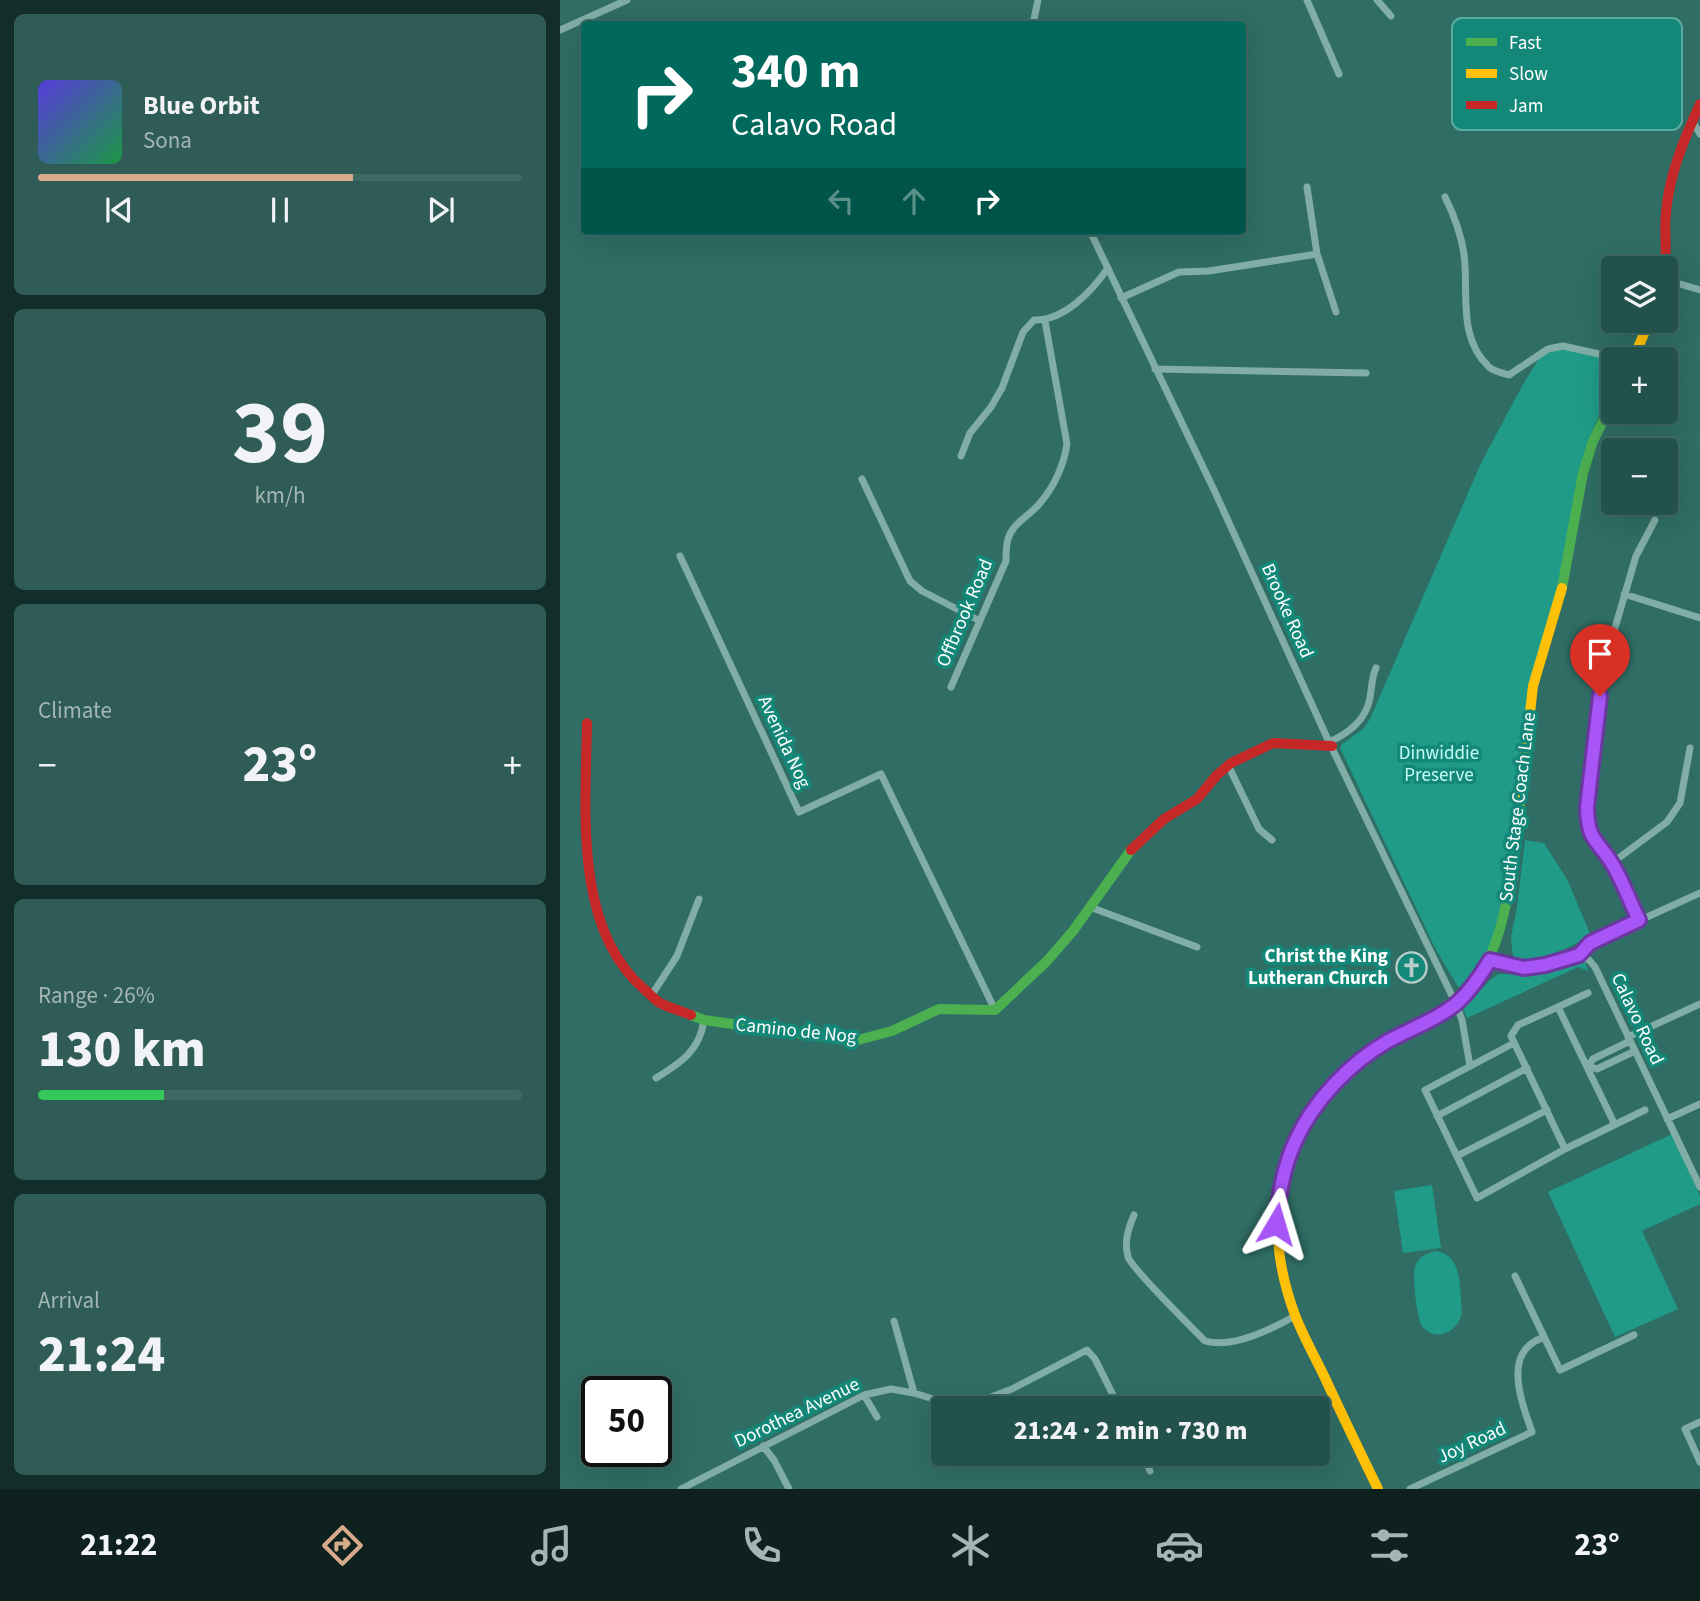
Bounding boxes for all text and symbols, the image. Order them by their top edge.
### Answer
legend [1452,18,1682,130]
text: Fast [1509,30,1542,57]
text: 340 m [731,37,860,107]
icon: right [616,49,707,140]
text: Slow [1509,61,1548,88]
text: Blue Orbit [143,87,260,124]
text: Jam [1509,93,1543,120]
text: Calavo Road [731,102,897,148]
text: Sona [143,124,192,157]
icon: left [822,182,860,220]
icon: ahead [895,182,933,220]
icon: right [968,182,1006,220]
icon: previous [100,191,138,229]
icon: pause [261,191,299,229]
icon: next [422,191,460,229]
map controls [1601,256,1678,515]
button: layers [1601,256,1678,333]
button: + [1601,347,1678,424]
text: 39 [232,369,328,498]
button: − [1601,438,1678,515]
text: km/h [254,479,306,512]
street label: Offbrook Road [930,555,1000,671]
street label: Brooke Road [1254,559,1320,663]
pin [1570,624,1630,696]
icon: arrive [1581,635,1619,673]
street label: Avenida Nog [751,691,817,793]
text: Climate [38,694,112,727]
street label: South Stage Coach Lane [1493,711,1543,903]
text: 23° [243,728,317,802]
text: − [38,739,57,793]
text: + [503,739,522,793]
park label: Dinwiddie Preserve [1399,740,1479,789]
place label: Christ the King Lutheran Church [1248,943,1388,992]
church icon: Christ the King Lutheran Church [1394,950,1428,984]
street label: Calavo Road [1604,969,1670,1069]
text: Range · 26% [38,979,155,1012]
street label: Camino de Nog [734,1011,858,1051]
text: 130 km [38,1013,206,1087]
position arrow [1239,1187,1313,1261]
text: Arrival [38,1284,100,1317]
text: 21:24 [38,1318,165,1392]
street label: Dorothea Avenue [730,1371,864,1455]
speed limit sign: 50 [581,1376,672,1467]
text: 21:24 · 2 min · 730 m [1014,1412,1247,1449]
street label: Joy Road [1433,1415,1511,1471]
icon: directions [318,1521,367,1570]
icon: music [527,1521,576,1570]
icon: phone [737,1521,786,1570]
icon: climate [946,1521,995,1570]
icon: car [1155,1521,1204,1570]
icon: filters [1365,1521,1414,1570]
text: 21:22 [80,1522,157,1568]
text: 23° [1574,1522,1620,1568]

